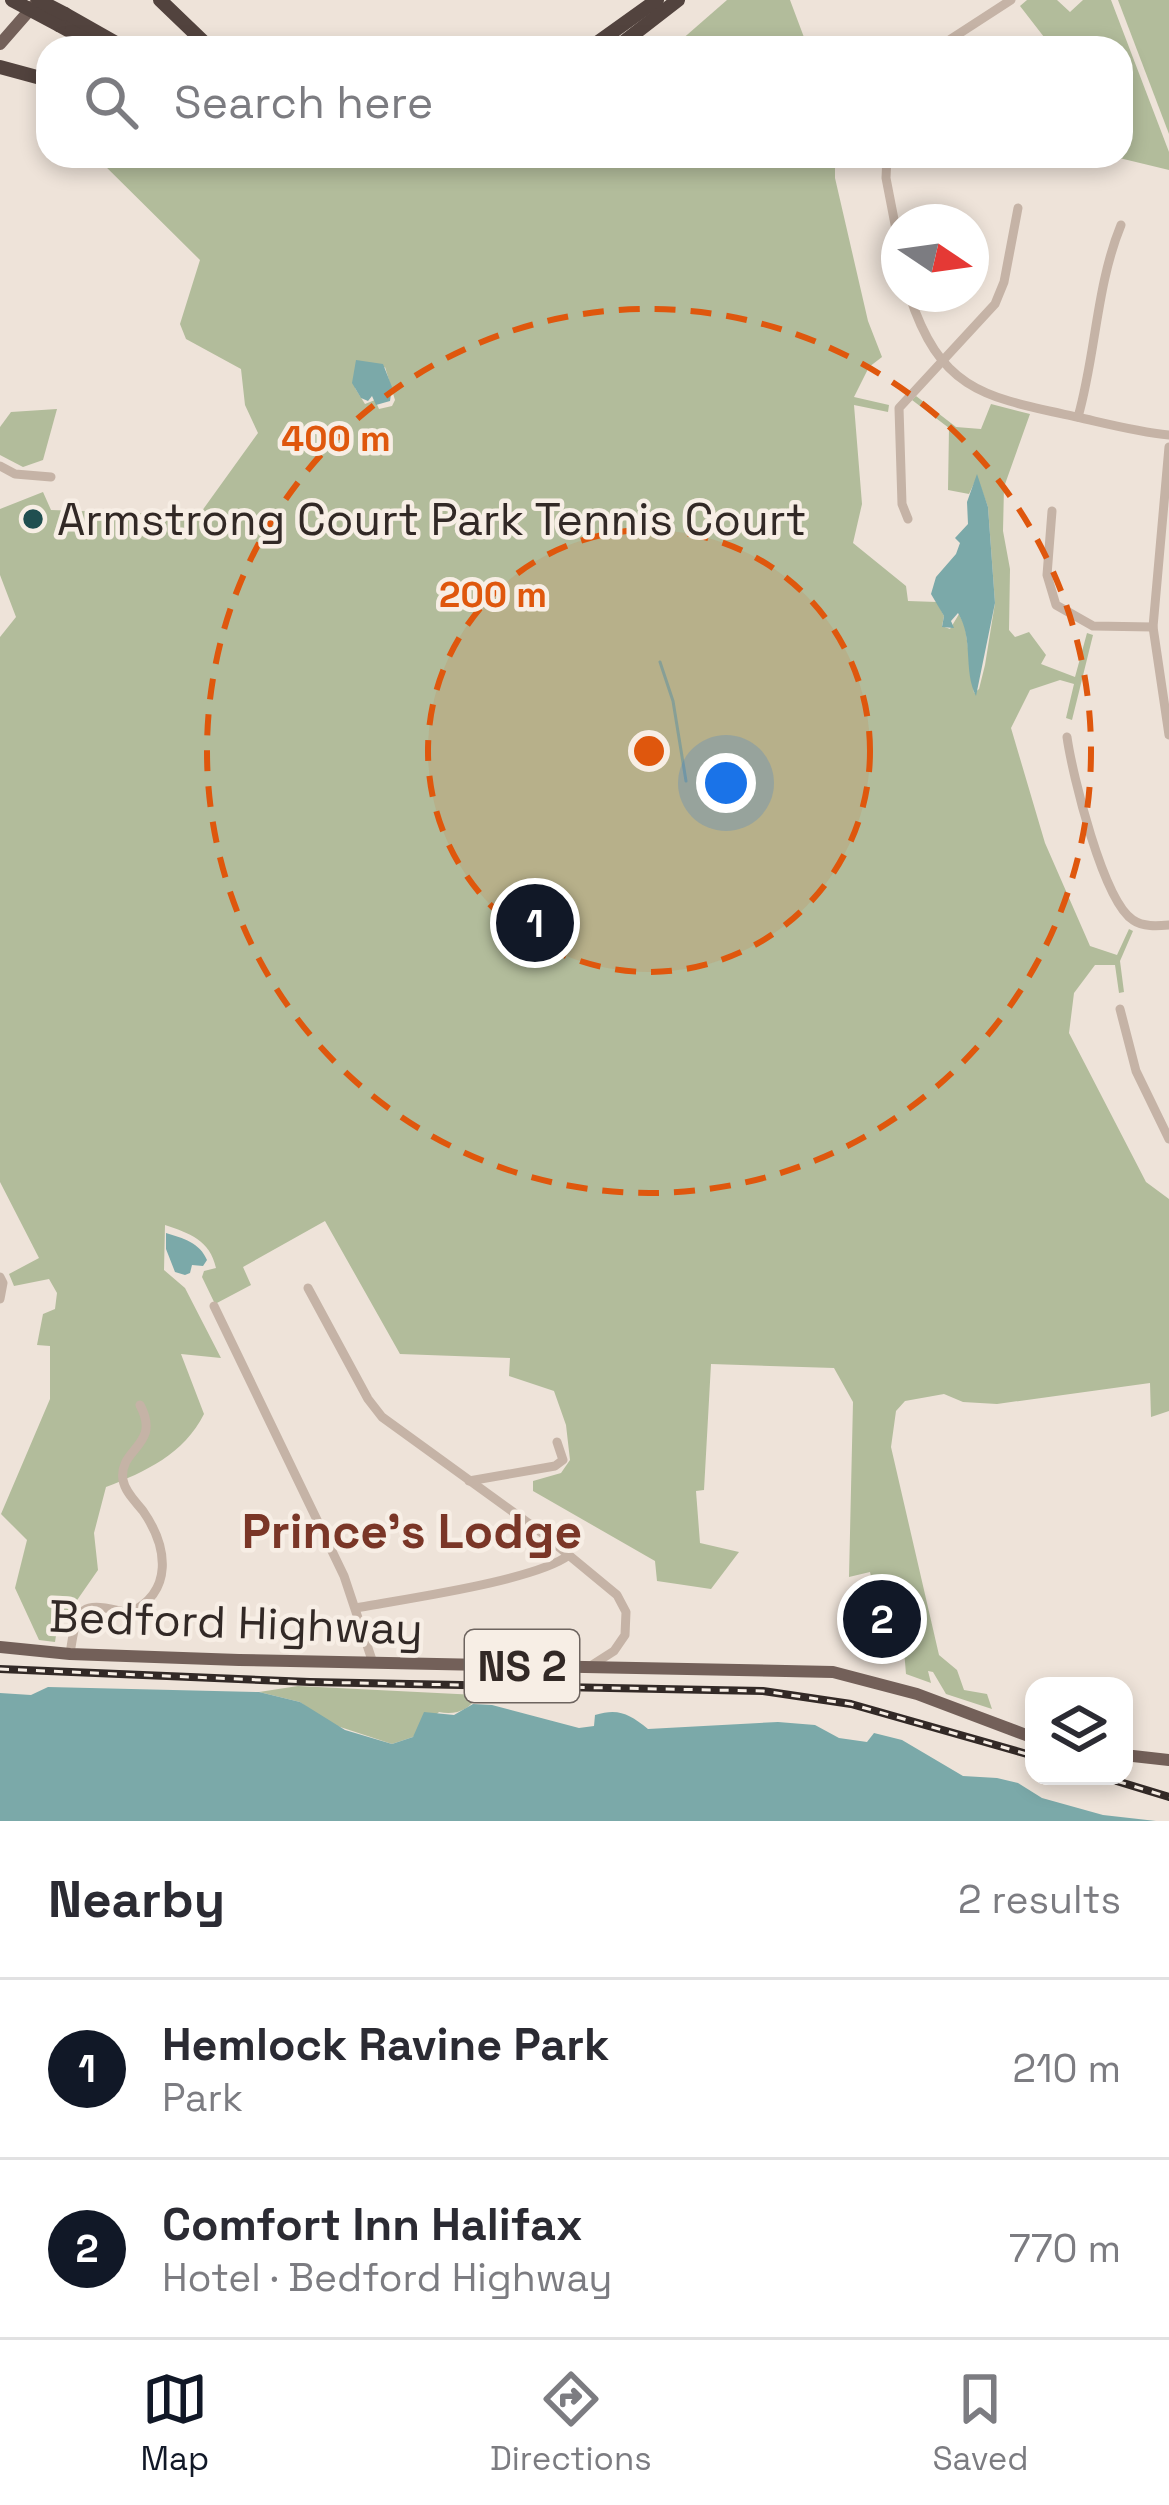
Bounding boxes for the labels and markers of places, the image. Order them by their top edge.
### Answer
place label: Armstrong Court Park Tennis Court [57,491,806,548]
marker: Armstrong Court Park Tennis Court [20,506,46,532]
centre of rings [628,730,670,772]
pin: 1 [496,878,574,968]
pin: 2 [843,1574,921,1664]

